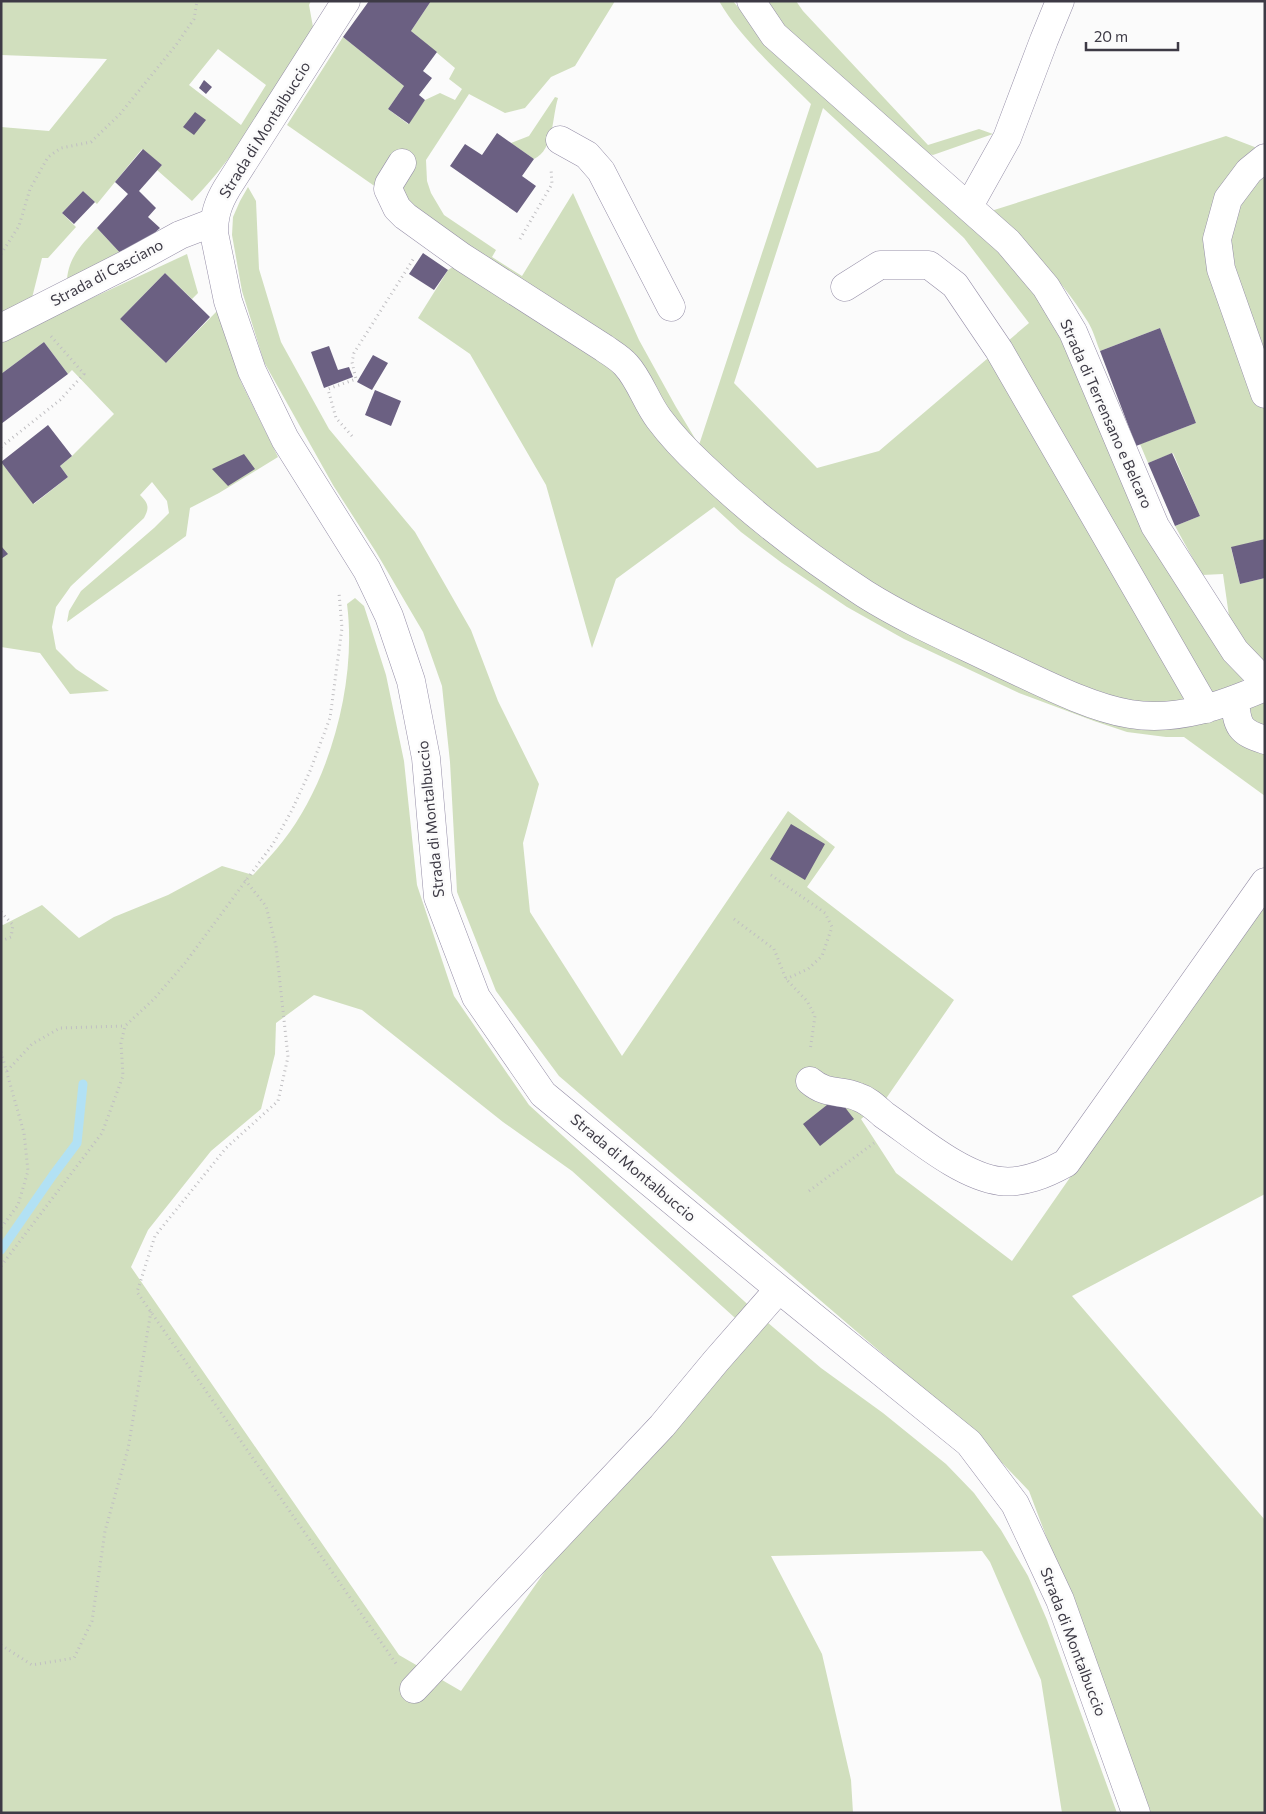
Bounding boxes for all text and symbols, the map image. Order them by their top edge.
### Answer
scale bar [1086,20,1178,52]
text: 20 m [1094,27,1128,45]
street label: Strada di Montalbuccio [215,58,314,201]
street label: Strada di Casciano [47,235,166,309]
street label: Strada di Terrensano e Belcaro [1057,316,1157,511]
street label: Strada di Montalbuccio [413,740,447,899]
street label: Strada di Montalbuccio [567,1110,700,1225]
street label: Strada di Montalbuccio [1037,1565,1111,1719]

